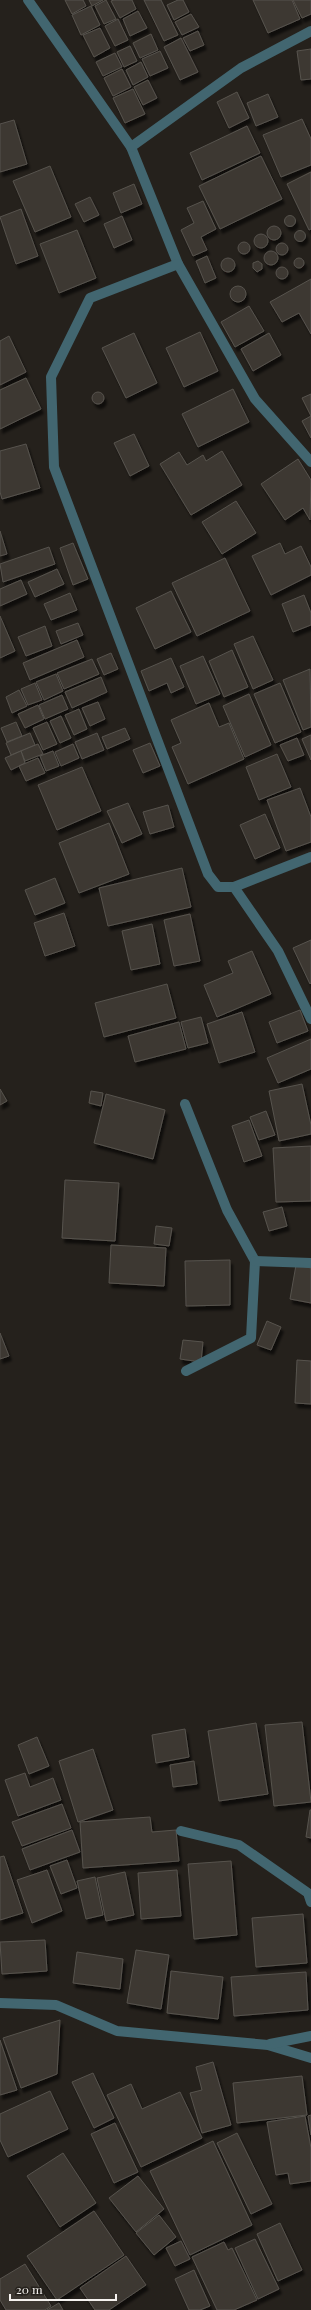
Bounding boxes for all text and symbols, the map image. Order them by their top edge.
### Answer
scale bar [10,2276,116,2302]
text: 20 m [16,2281,43,2297]

